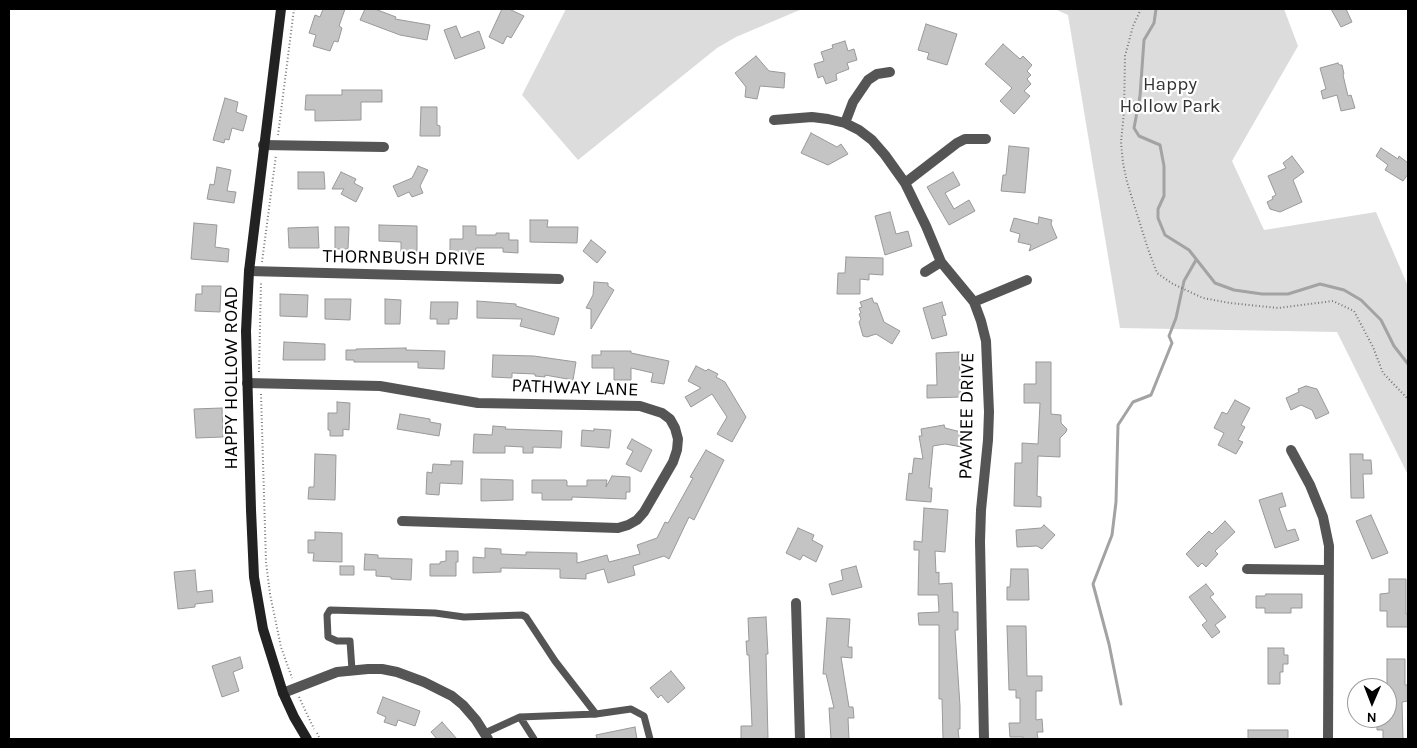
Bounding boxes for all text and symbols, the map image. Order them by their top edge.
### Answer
park label: Happy Hollow Park [1120,74,1220,118]
street label: THORNBUSH DRIVE [322,245,486,271]
street label: HAPPY HOLLOW ROAD [221,286,243,470]
street label: PAWNEE DRIVE [954,352,980,480]
street label: PATHWAY LANE [511,374,639,402]
north arrow [1347,678,1397,728]
text: N [1367,709,1377,726]

